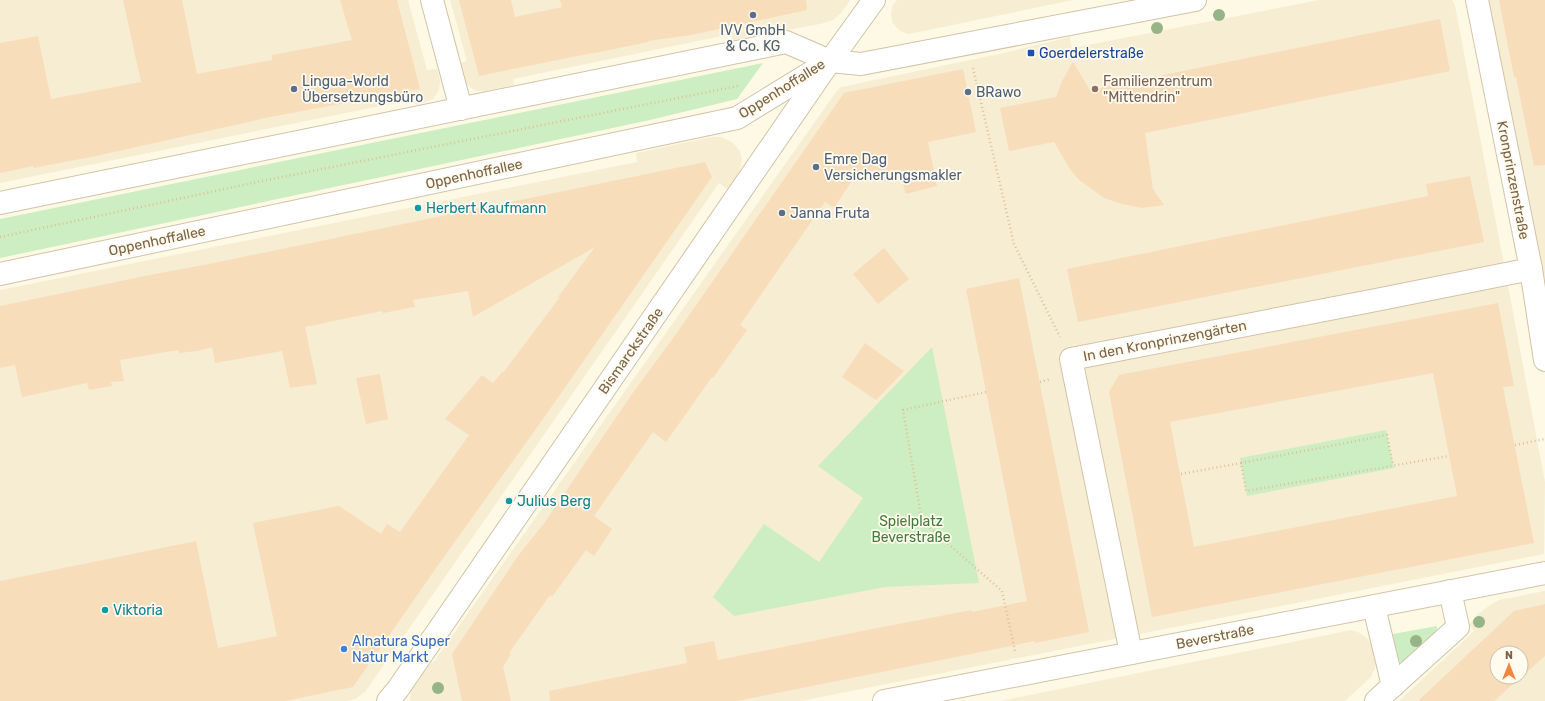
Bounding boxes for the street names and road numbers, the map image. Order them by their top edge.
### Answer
street label: Oppenhoffallee [736,56,829,122]
street label: Kronprinzenstraße [1493,119,1533,241]
street label: Oppenhoffallee [424,155,524,193]
street label: Oppenhoffallee [107,222,207,260]
street label: Bismarckstraße [595,304,667,398]
street label: In den Kronprinzengärten [1082,317,1248,365]
street label: Beverstraße [1174,621,1256,653]

